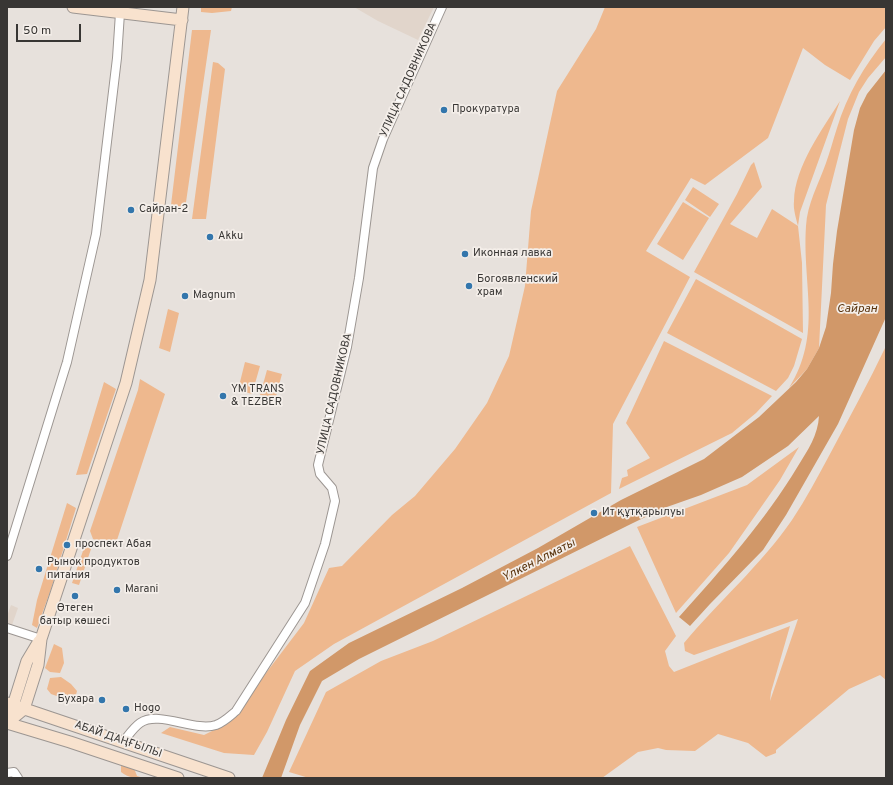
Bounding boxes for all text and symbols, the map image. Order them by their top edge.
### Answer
scale bar [18,16,83,42]
street label: УЛИЦА САДОВНИКОВА [378,21,440,139]
text: 50 m [23,23,51,39]
place label: Прокуратура [452,103,520,117]
marker: Прокуратура [439,105,449,115]
place label: Сайран-2 [139,203,188,217]
marker: Сайран-2 [126,205,136,215]
place label: Akku [218,230,243,244]
marker: Akku [205,232,215,242]
place label: Иконная лавка [473,247,552,261]
marker: Иконная лавка [460,249,470,259]
place label: Богоявленский храм [477,273,558,299]
marker: Богоявленский храм [464,281,474,291]
place label: Magnum [193,289,236,303]
marker: Magnum [180,291,190,301]
water label: Сайран [837,303,877,317]
street label: УЛИЦА САДОВНИКОВА [315,332,355,456]
place label: YM TRANS & TEZBER [231,383,284,409]
marker: YM TRANS & TEZBER [218,391,228,401]
place label: Ит құтқарылуы [602,506,684,520]
marker: Ит құтқарылуы [589,508,599,518]
water label: Үлкен Алматы [500,536,578,586]
place label: проспект Абая [75,538,151,552]
marker: проспект Абая [62,540,72,550]
place label: Рынок продуктов питания [47,556,140,582]
marker: Рынок продуктов питания [34,564,44,574]
place label: Marani [125,583,158,597]
marker: Marani [112,585,122,595]
marker: Өтеген батыр көшесі [70,591,80,601]
place label: Өтеген батыр көшесі [40,602,110,628]
place label: Бухара [58,693,94,707]
marker: Бухара [97,695,107,705]
place label: Hogo [134,702,160,716]
marker: Hogo [121,704,131,714]
street label: АБАЙ ДАҢҒЫЛЫ [72,719,164,761]

